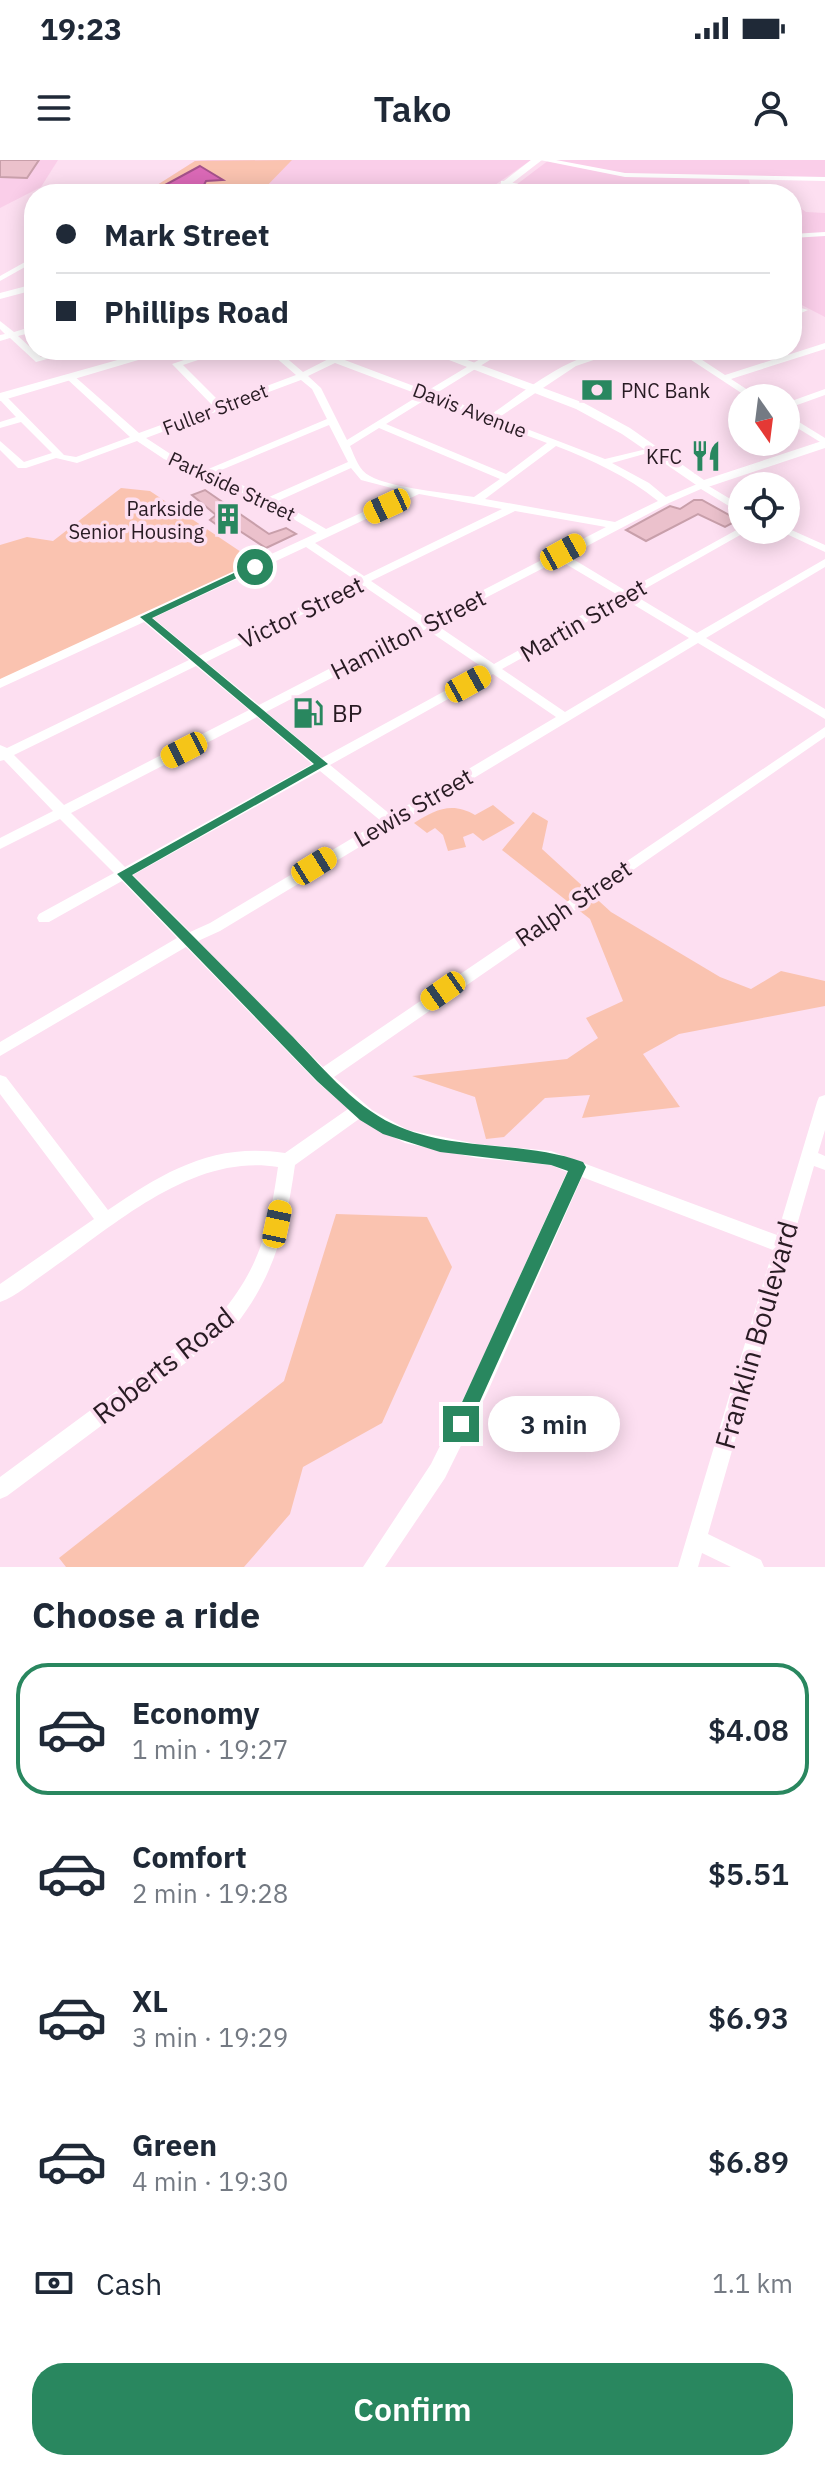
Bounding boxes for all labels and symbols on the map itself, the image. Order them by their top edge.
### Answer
bank icon: PNC Bank [580,373,614,407]
street label: Davis Avenue [409,376,531,444]
street label: Fuller Street [158,377,272,441]
place label: PNC Bank [621,377,710,404]
north arrow [728,384,800,456]
restaurant icon: KFC [689,439,723,473]
place label: KFC [646,443,682,470]
street label: Parkside Street [164,445,300,527]
car [360,485,414,527]
place label: Parkside Senior Housing [68,495,204,545]
building icon: Parkside Senior Housing [211,502,245,536]
car [536,530,590,574]
route start [237,549,273,585]
street label: Victor Street [233,568,369,656]
street label: Martin Street [514,571,652,669]
street label: Hamilton Street [325,581,491,687]
car [441,662,495,706]
fuel station icon: BP [291,696,325,730]
place label: BP [332,697,362,729]
car [157,728,211,772]
street label: Lewis Street [348,760,478,854]
car [287,843,341,889]
street label: Ralph Street [509,852,637,954]
car [416,967,470,1015]
car [260,1198,294,1250]
street label: Franklin Boulevard [706,1217,806,1453]
street label: Roberts Road [85,1298,241,1432]
callout: 3 min [489,1396,621,1452]
route end [443,1406,479,1442]

